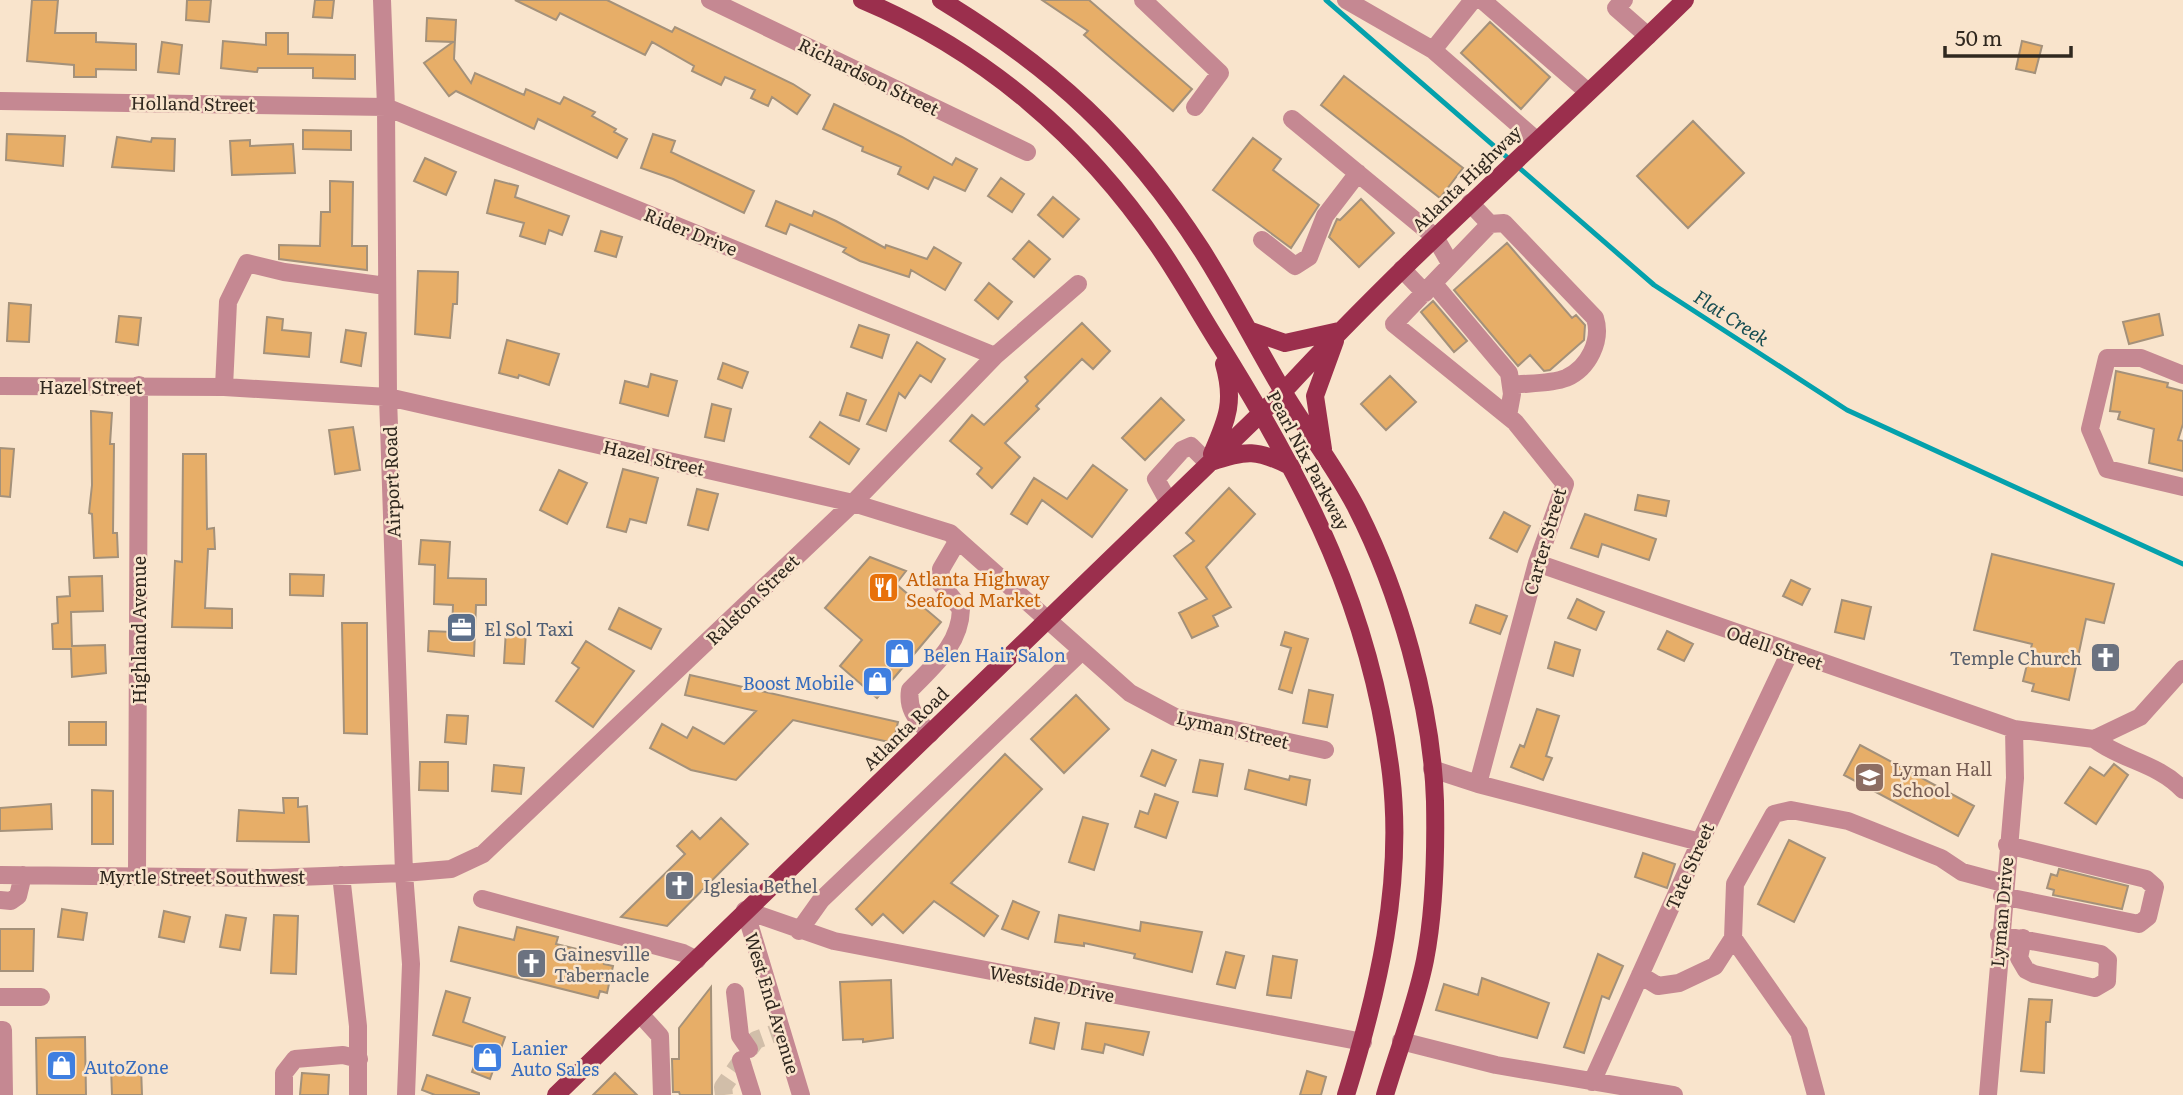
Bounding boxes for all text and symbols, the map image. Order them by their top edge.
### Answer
scale bar [1945,14,2071,58]
text: 50 m [1955,21,2002,52]
street label: Richardson Street [794,30,945,122]
street label: Holland Street [130,88,256,118]
street label: Atlanta Highway [1405,118,1527,238]
street label: Rider Drive [640,200,742,262]
water label: Flat Creek [1689,282,1776,352]
street label: Hazel Street [39,373,144,400]
street label: Pearl Nix Parkway [1261,385,1358,535]
street label: Airport Road [376,425,406,539]
street label: Hazel Street [600,432,708,482]
street label: Carter Street [1516,484,1572,598]
street label: Ralston Street [699,547,805,651]
street label: Highland Avenue [125,556,152,704]
place label: Atlanta Highway Seafood Market [906,565,1050,613]
restaurant icon: Atlanta Highway Seafood Market [866,571,900,605]
office icon: El Sol Taxi [444,611,478,645]
place label: El Sol Taxi [484,615,574,642]
street label: Odell Street [1723,618,1828,676]
shop icon: Belen Hair Salon [883,637,917,671]
church icon: Temple Church [2088,640,2122,674]
place label: Belen Hair Salon [923,641,1066,668]
place label: Temple Church [1950,644,2082,671]
shop icon: Boost Mobile [860,665,894,699]
place label: Boost Mobile [743,669,854,696]
street label: Atlanta Road [856,680,954,776]
street label: Lyman Street [1174,703,1293,755]
place label: Lyman Hall School [1892,755,1992,803]
school or university icon: Lyman Hall School [1852,761,1886,795]
street label: Tate Street [1658,817,1721,914]
street label: Lyman Drive [1983,856,2019,968]
street label: Myrtle Street Southwest [99,863,306,890]
church icon: Iglesia Bethel [663,868,697,902]
place label: Iglesia Bethel [703,872,818,899]
street label: West End Avenue [739,929,807,1077]
place label: Gainesville Tabernacle [554,940,650,988]
church icon: Gainesville Tabernacle [514,946,548,980]
street label: Westside Drive [987,958,1117,1008]
place label: Lanier Auto Sales [511,1034,599,1082]
shop icon: Lanier Auto Sales [471,1040,505,1074]
shop icon: AutoZone [44,1049,78,1083]
place label: AutoZone [84,1053,168,1080]

